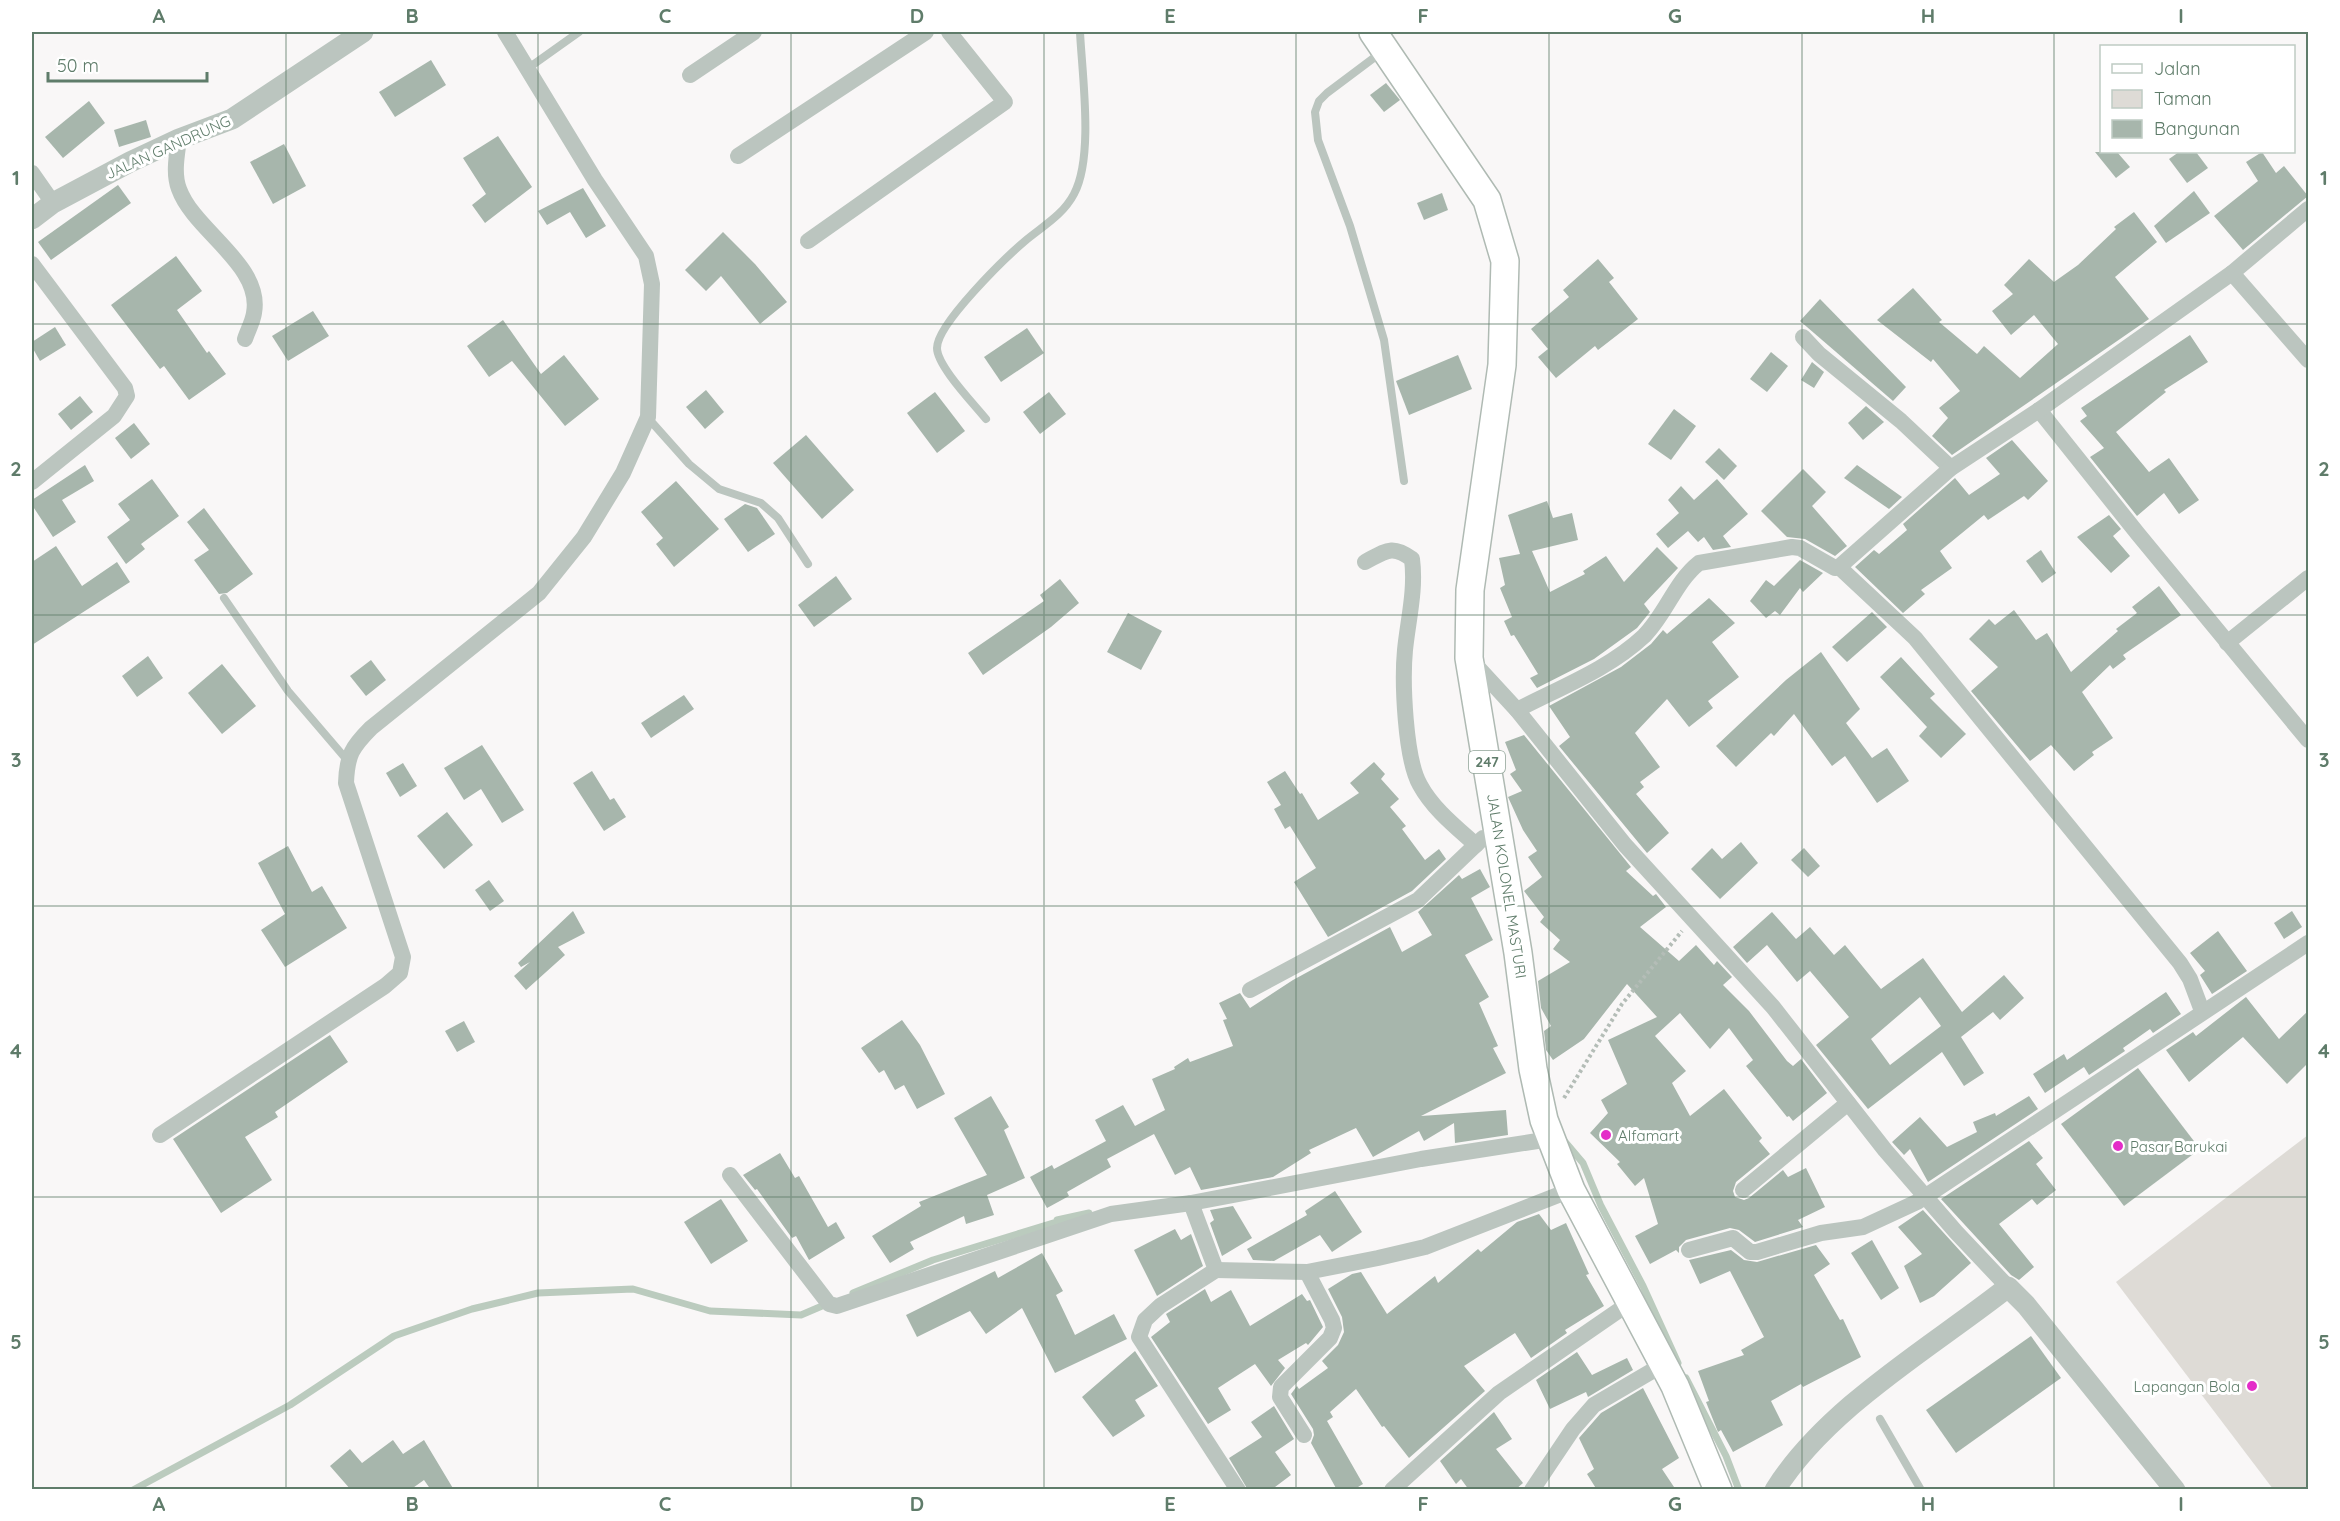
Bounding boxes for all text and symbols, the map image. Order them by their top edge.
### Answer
text: A [153,3,166,28]
text: B [405,3,419,28]
text: C [659,3,672,28]
text: D [910,3,924,28]
text: E [1164,3,1176,28]
text: F [1417,3,1429,28]
text: G [1668,3,1682,28]
text: H [1921,3,1935,28]
text: I [2178,3,2184,28]
scale bar [48,45,207,83]
legend [2100,45,2295,153]
text: 50 m [57,54,99,77]
text: Jalan [2154,57,2201,80]
text: Taman [2154,87,2212,110]
street label: JALAN GANDRUNG [103,111,233,183]
text: Bangunan [2154,117,2240,140]
text: 1 [12,165,20,190]
text: 1 [2320,165,2328,190]
text: 2 [10,456,22,481]
text: 2 [2318,456,2330,481]
text: 3 [11,747,21,772]
text: 3 [2319,747,2329,772]
road number: 247 [1469,751,1505,773]
street label: JALAN KOLONEL MASTURI [1483,792,1531,980]
text: 4 [10,1038,22,1063]
text: 4 [2318,1038,2330,1063]
place label: Alfamart [1618,1126,1679,1145]
marker: Alfamart [1599,1128,1613,1142]
place label: Pasar Barukai [2130,1137,2228,1156]
marker: Pasar Barukai [2111,1139,2125,1153]
text: 5 [10,1329,22,1354]
text: 5 [2318,1329,2330,1354]
place label: Lapangan Bola [2134,1377,2240,1396]
marker: Lapangan Bola [2245,1379,2259,1393]
text: A [153,1491,166,1516]
text: B [405,1491,419,1516]
text: C [659,1491,672,1516]
text: D [910,1491,924,1516]
text: E [1164,1491,1176,1516]
text: F [1417,1491,1429,1516]
text: G [1668,1491,1682,1516]
text: H [1921,1491,1935,1516]
text: I [2178,1491,2184,1516]

